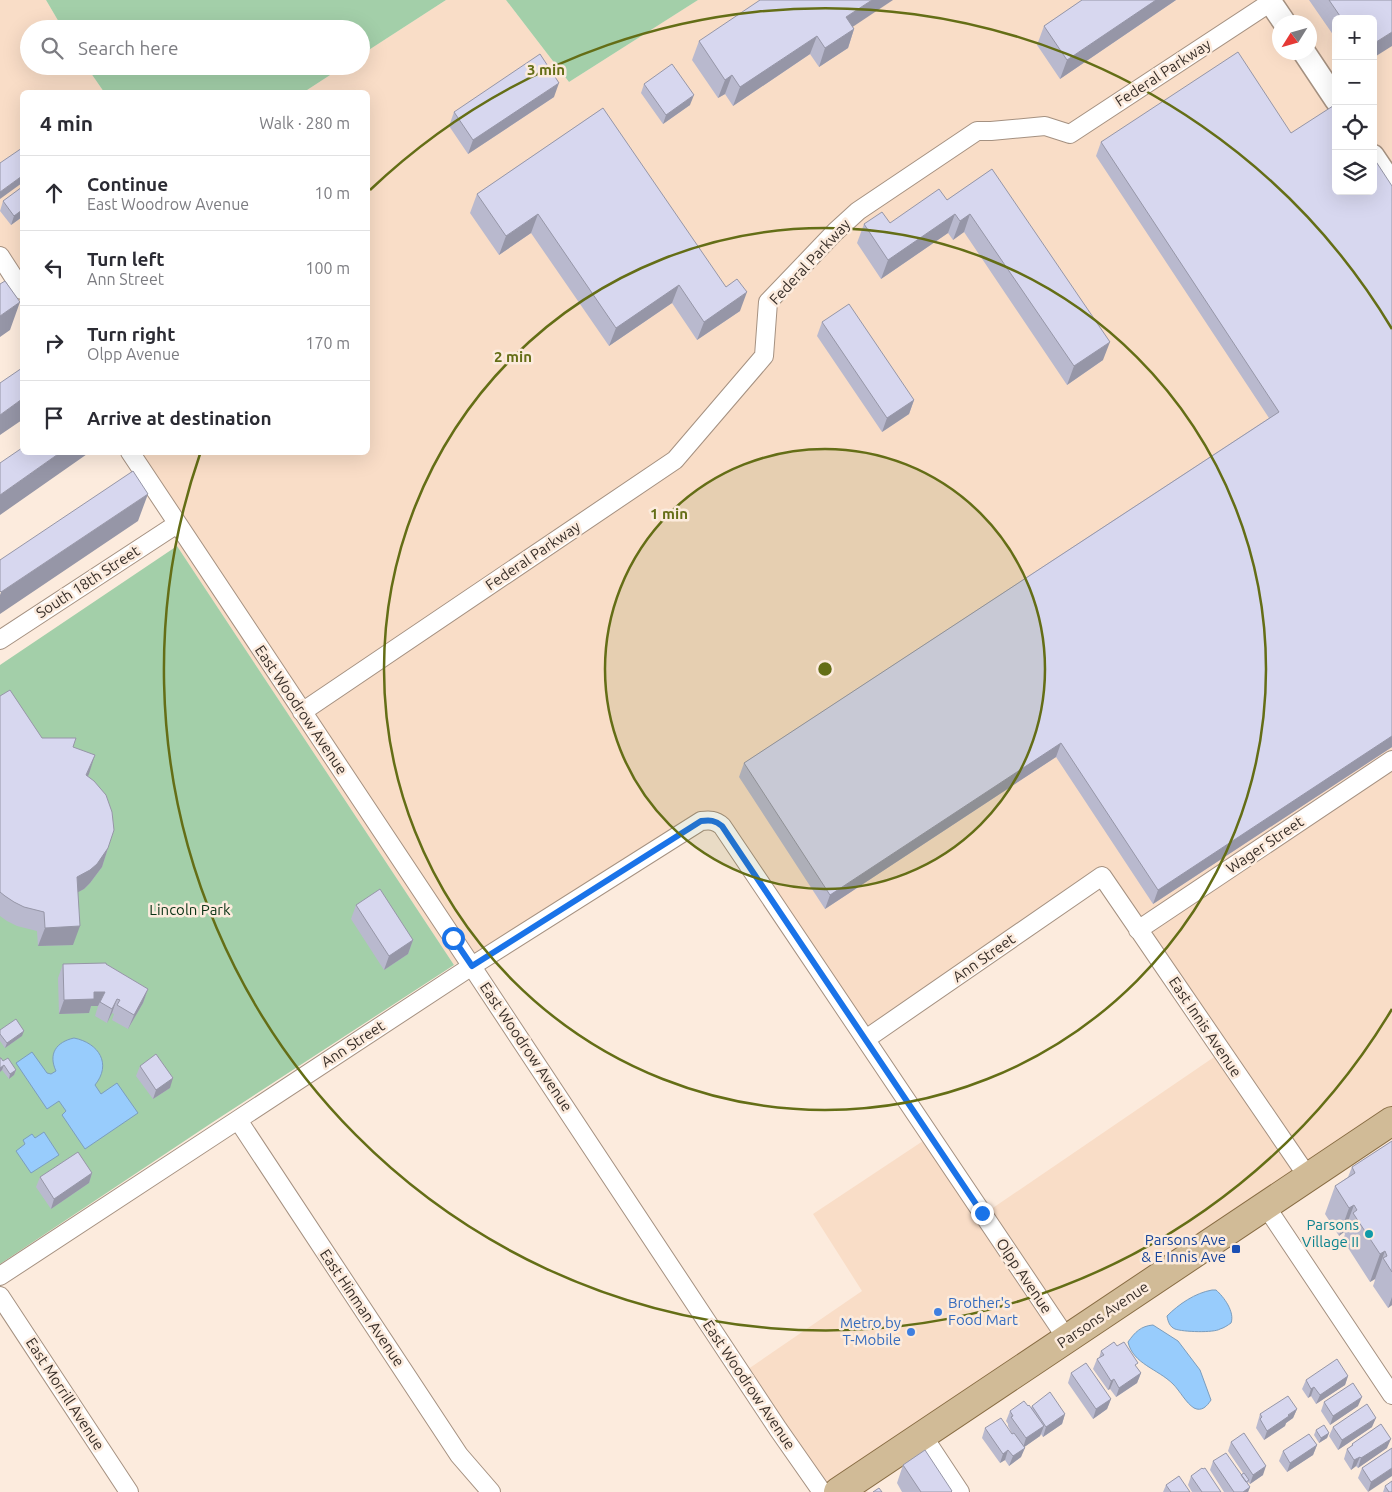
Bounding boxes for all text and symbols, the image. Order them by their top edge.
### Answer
north arrow [1272,15,1317,60]
map controls [1332,15,1377,195]
button: + [1332,15,1377,60]
search box [20,20,370,75]
icon: search [38,34,66,62]
street label: Federal Parkway [1112,35,1214,110]
text: Search here [78,37,178,59]
button: − [1332,60,1377,105]
text: 3 min [527,61,565,78]
button: locate [1332,105,1377,150]
text: 4 min [40,111,93,135]
text: Walk · 280 m [259,114,350,132]
button: layers [1332,150,1377,195]
text: Continue [87,173,168,195]
icon: ahead [40,179,68,207]
text: 10 m [314,184,350,202]
text: East Woodrow Avenue [87,195,249,213]
street label: Federal Parkway [766,216,853,308]
text: Turn left [87,248,165,270]
icon: left [40,254,68,282]
text: 100 m [305,259,350,277]
text: Ann Street [87,270,164,288]
text: Turn right [87,323,175,345]
icon: right [40,329,68,357]
text: 170 m [305,334,350,352]
text: Olpp Avenue [87,345,180,363]
text: 2 min [494,348,532,365]
icon: arrive [40,404,68,432]
text: Arrive at destination [87,407,272,429]
text: 1 min [650,505,688,522]
street label: Federal Parkway [482,518,583,593]
street label: South 18th Street [33,542,143,621]
street label: East Woodrow Avenue [252,642,351,777]
centre of rings [816,660,834,678]
street label: Wager Street [1223,813,1307,877]
park label: Lincoln Park [149,901,231,918]
route start [442,927,465,950]
street label: Ann Street [949,930,1018,985]
street label: East Innis Avenue [1166,973,1245,1080]
street label: East Woodrow Avenue [477,979,576,1114]
street label: Ann Street [318,1017,388,1070]
route end [971,1202,994,1225]
place label: Parsons Village II [1302,1216,1359,1250]
marker: Parsons Village II [1363,1228,1375,1240]
place label: Parsons Ave & E Innis Ave [1141,1231,1226,1265]
street label: Olpp Avenue [993,1235,1056,1317]
marker: Parsons Ave & E Innis Ave [1230,1243,1242,1255]
street label: East Hinman Avenue [317,1246,408,1370]
street label: Parsons Avenue [1054,1278,1152,1351]
place label: Brother's Food Mart [948,1294,1018,1328]
marker: Brother's Food Mart [932,1306,944,1318]
place label: Metro by T-Mobile [840,1314,901,1348]
street label: East Woodrow Avenue [700,1317,799,1452]
marker: Metro by T-Mobile [905,1326,917,1338]
street label: East Morrill Avenue [23,1334,108,1453]

